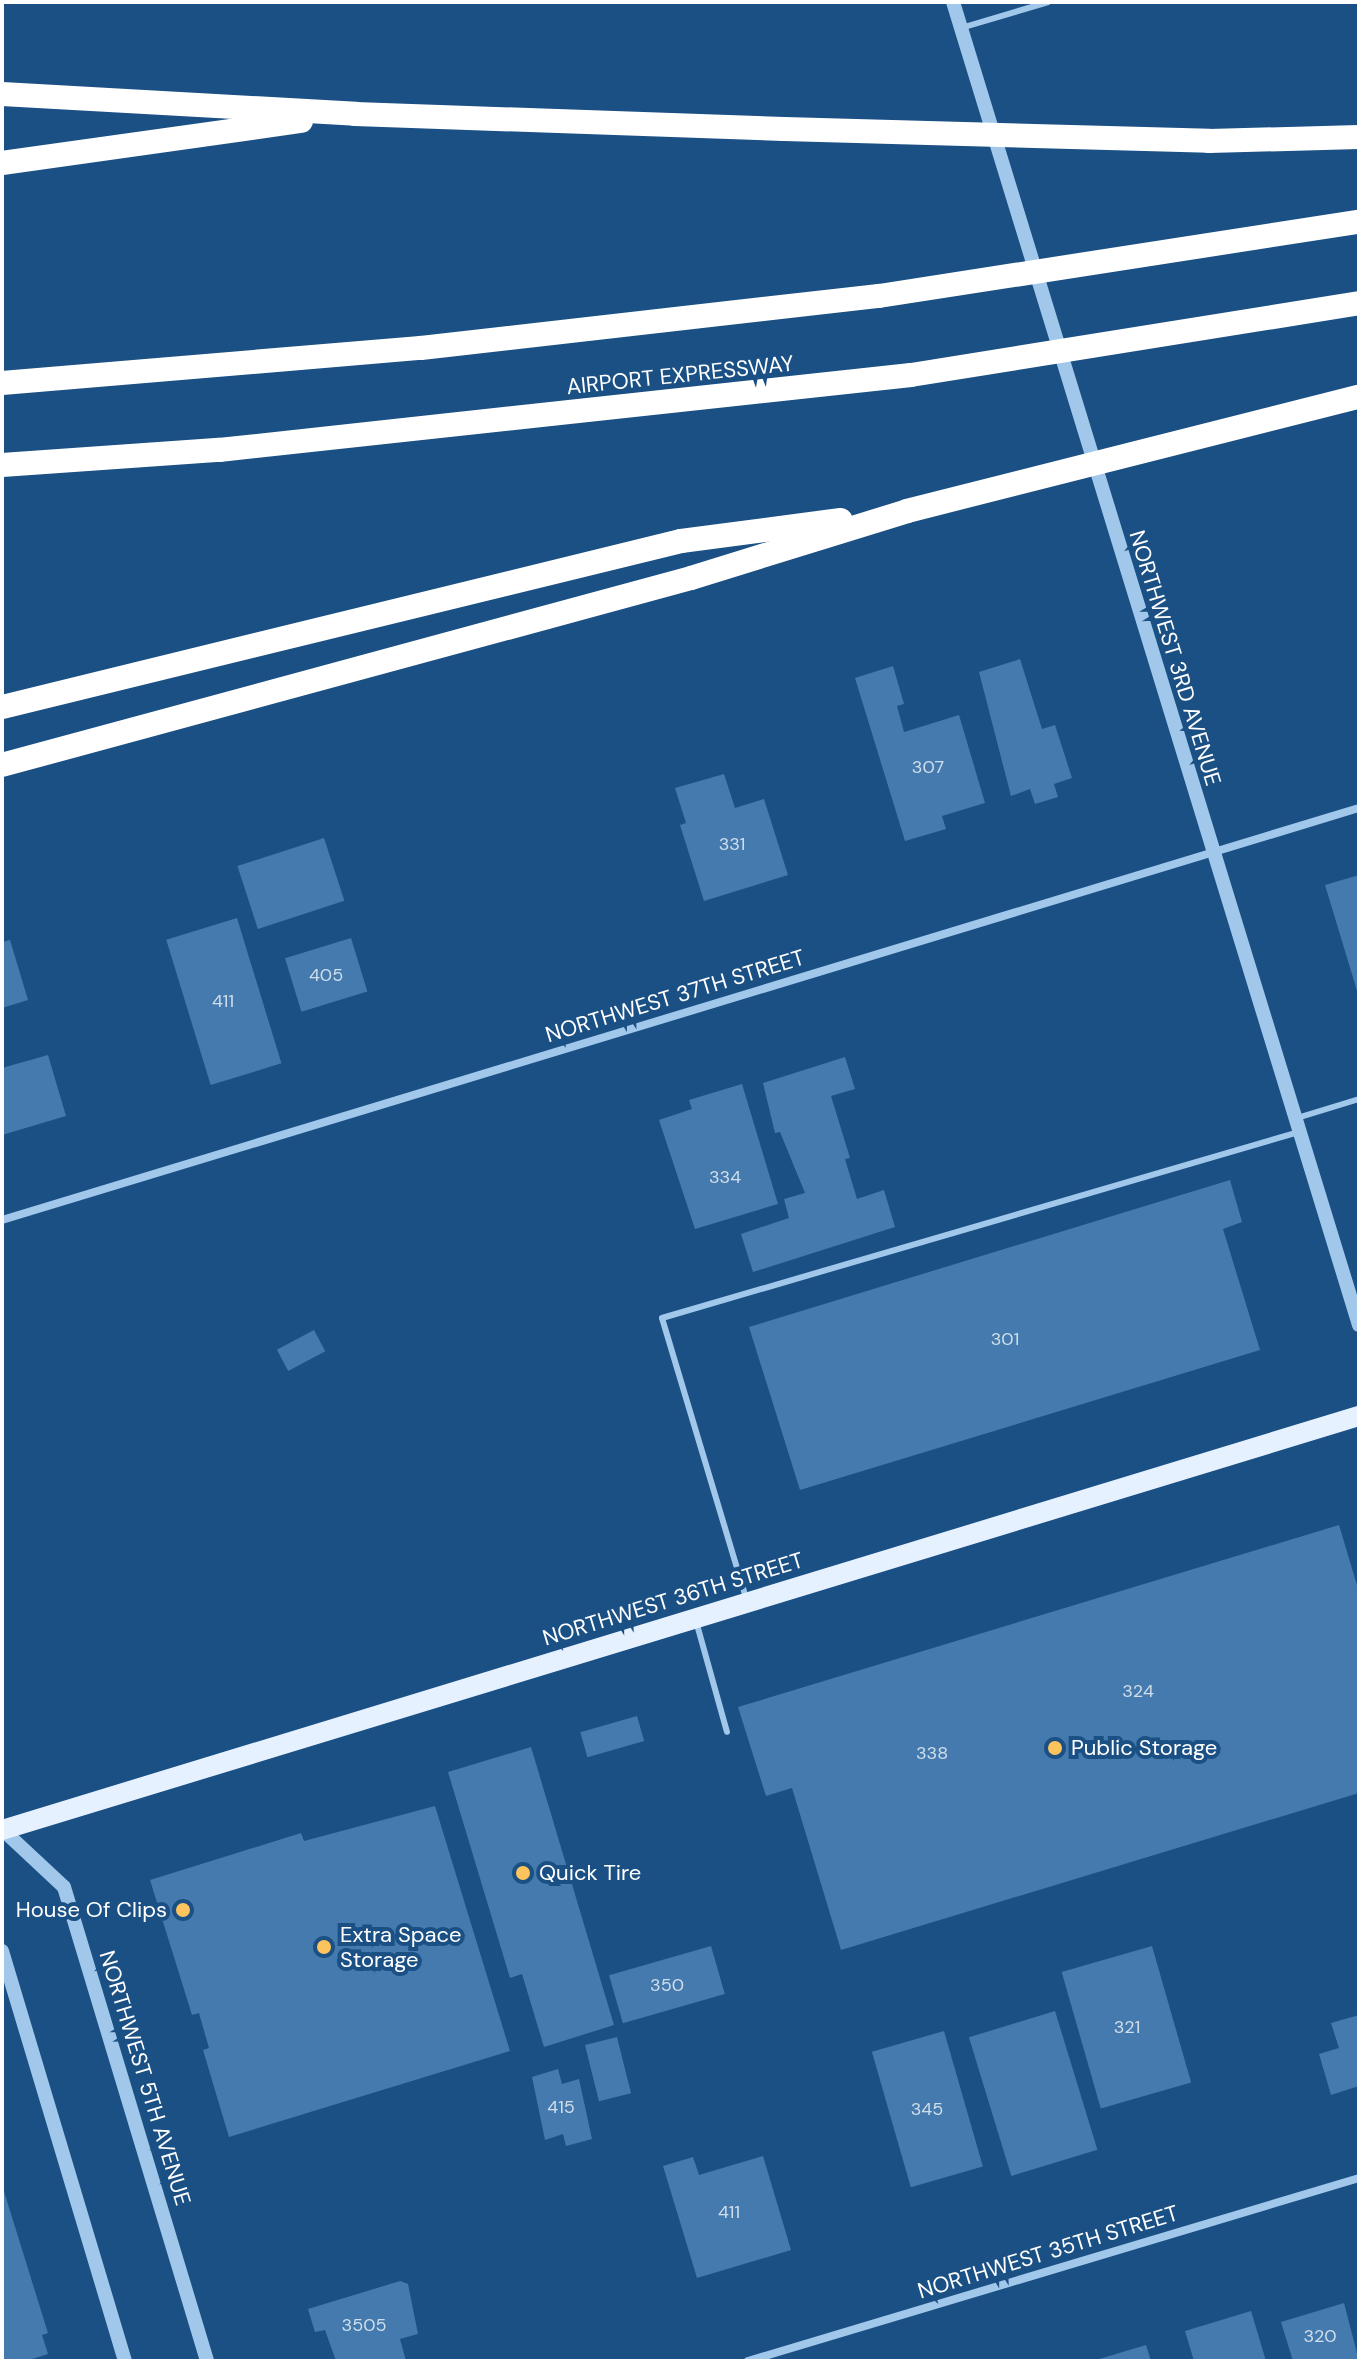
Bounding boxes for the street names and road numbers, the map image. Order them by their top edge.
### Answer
street label: AIRPORT EXPRESSWAY [565,350,795,400]
street label: NORTHWEST 3RD AVENUE [1124,527,1226,789]
street label: NORTHWEST 37TH STREET [542,944,808,1048]
street label: NORTHWEST 36TH STREET [539,1547,807,1651]
street label: NORTHWEST 5TH AVENUE [94,1948,196,2208]
street label: NORTHWEST 35TH STREET [914,2200,1182,2304]

